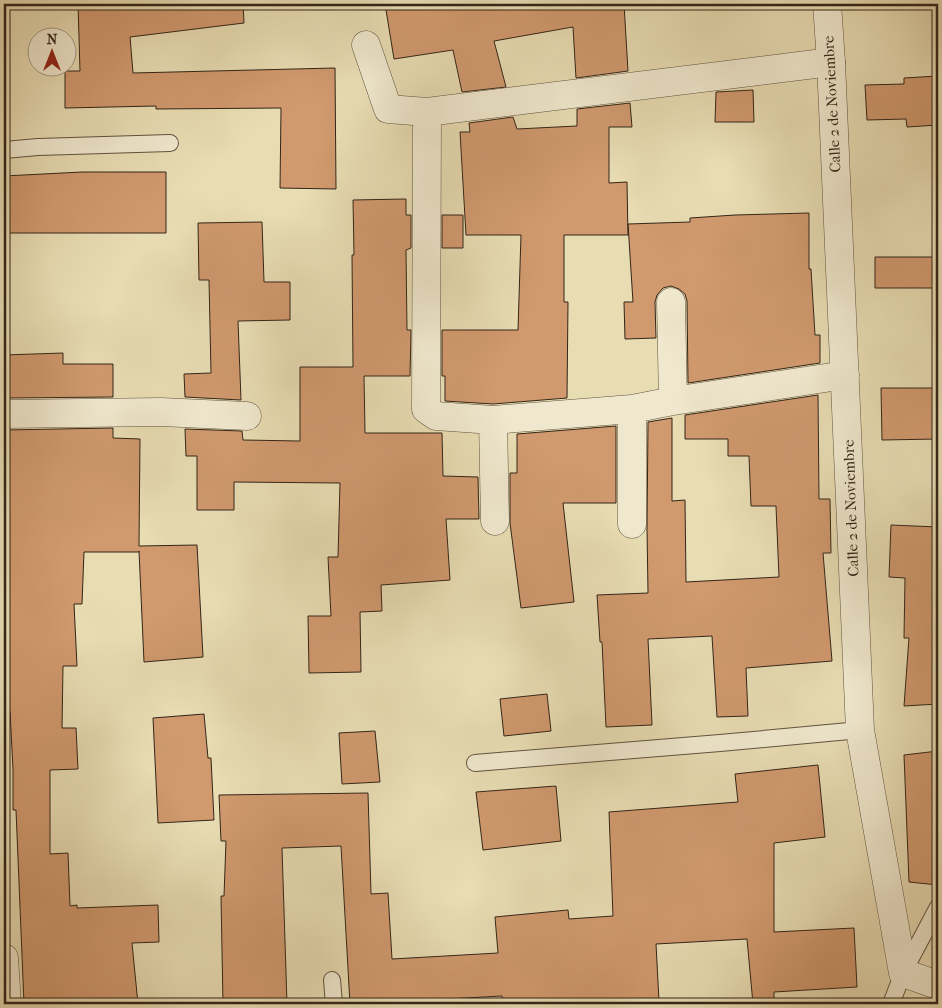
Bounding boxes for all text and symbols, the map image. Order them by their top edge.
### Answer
north arrow [28,28,78,78]
text: N [47,31,58,48]
street label: Calle 2 de Noviembre [819,34,845,173]
street label: Calle 2 de Noviembre [840,439,862,577]

